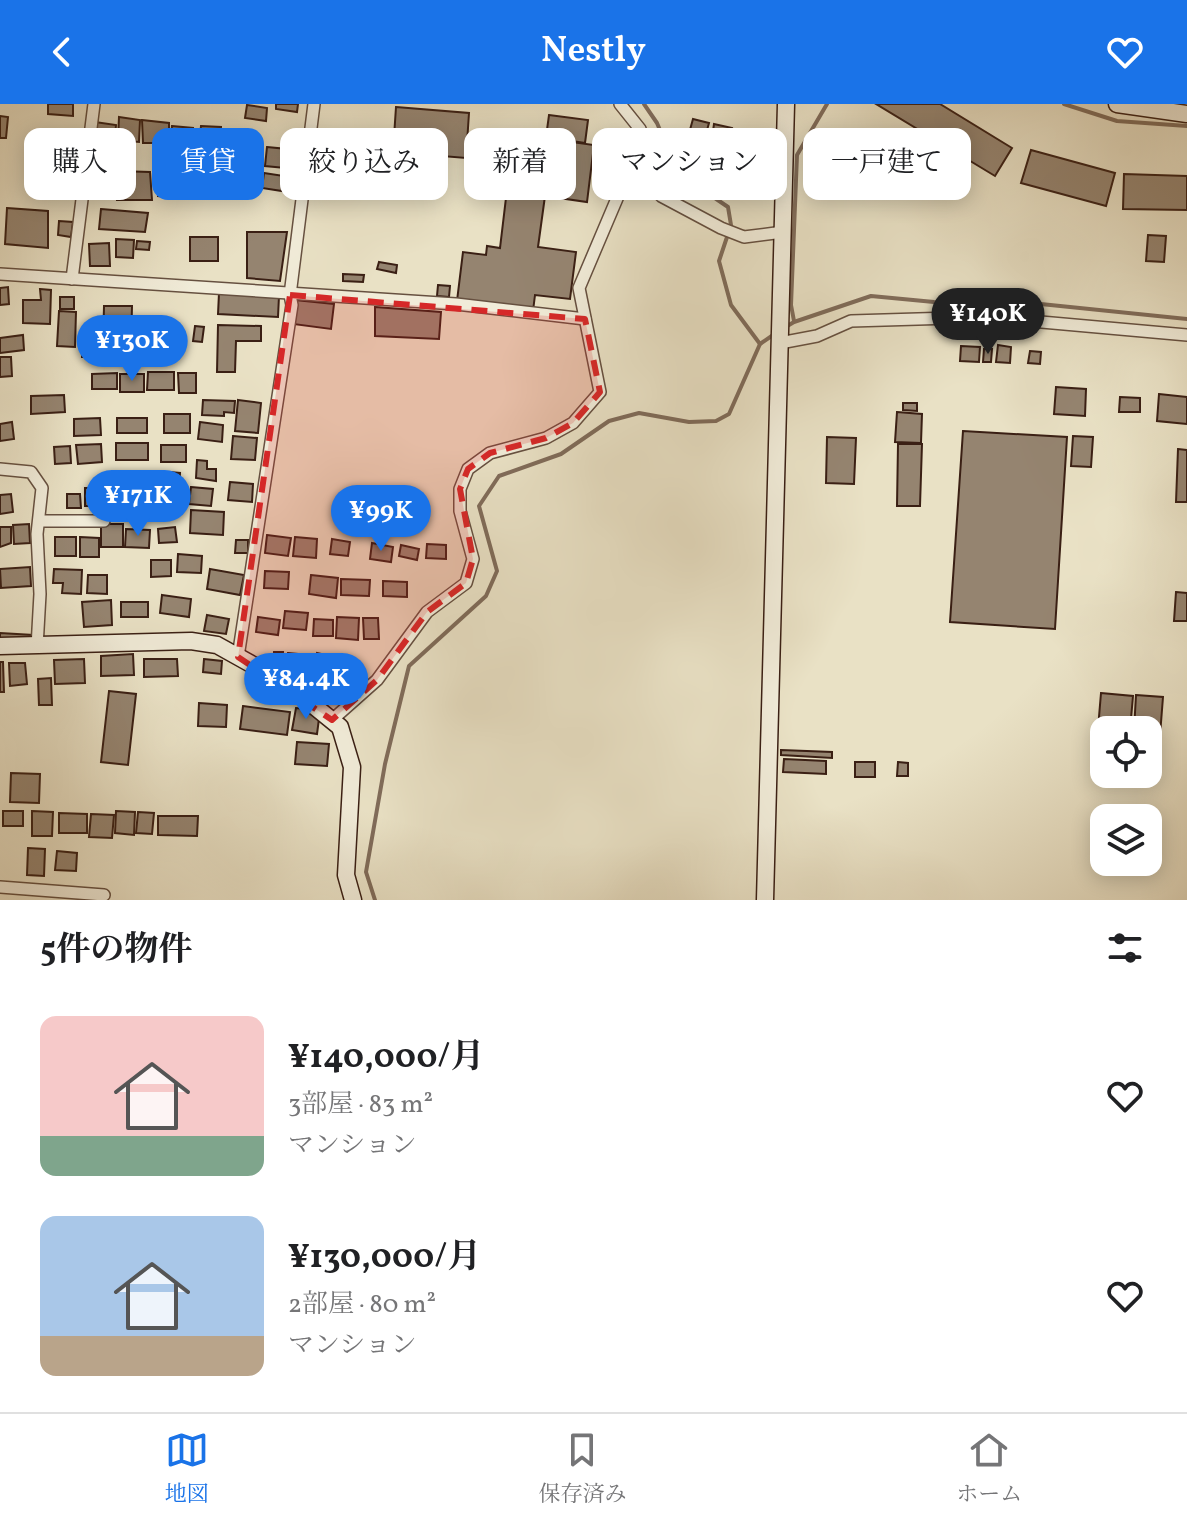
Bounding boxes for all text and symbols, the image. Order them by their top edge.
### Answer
text: Nestly [541,27,646,77]
icon: back [40,30,84,74]
icon: heart [1103,30,1147,74]
chip: 購入 [24,128,136,200]
chip: 賃貸 [152,128,264,200]
chip: 絞り込み [280,128,448,200]
chip: 新着 [464,128,576,200]
chip: マンション [592,128,787,200]
chip: 一戸建て [803,128,971,200]
pin: ¥140K [932,288,1044,356]
text: ¥140K [950,296,1026,332]
pin: ¥130K [76,315,188,383]
text: ¥130K [95,323,169,359]
pin: ¥171K [82,470,194,538]
text: ¥171K [104,478,172,514]
pin: ¥99K [334,485,428,553]
text: ¥99K [349,493,413,529]
pin: ¥84.4K [241,653,371,721]
text: ¥84.4K [262,661,350,697]
map controls [1090,716,1162,876]
button: locate [1090,716,1162,788]
button: layers [1090,804,1162,876]
icon: filters [1103,926,1147,970]
text: 5件の物件 [40,928,192,975]
text: ¥140,000/月 [288,1035,484,1082]
icon: home [104,1048,200,1144]
icon: heart [1103,1074,1147,1118]
text: 3部屋 · 83 m² [288,1087,433,1123]
text: マンション [288,1128,417,1164]
text: ¥130,000/月 [288,1235,481,1282]
icon: home [104,1248,200,1344]
icon: heart [1103,1274,1147,1318]
text: 2部屋 · 80 m² [288,1287,436,1323]
text: マンション [288,1328,417,1364]
tab: 地図 [165,1428,209,1511]
tab: 保存済み [538,1428,626,1511]
tab: ホーム [956,1428,1022,1511]

